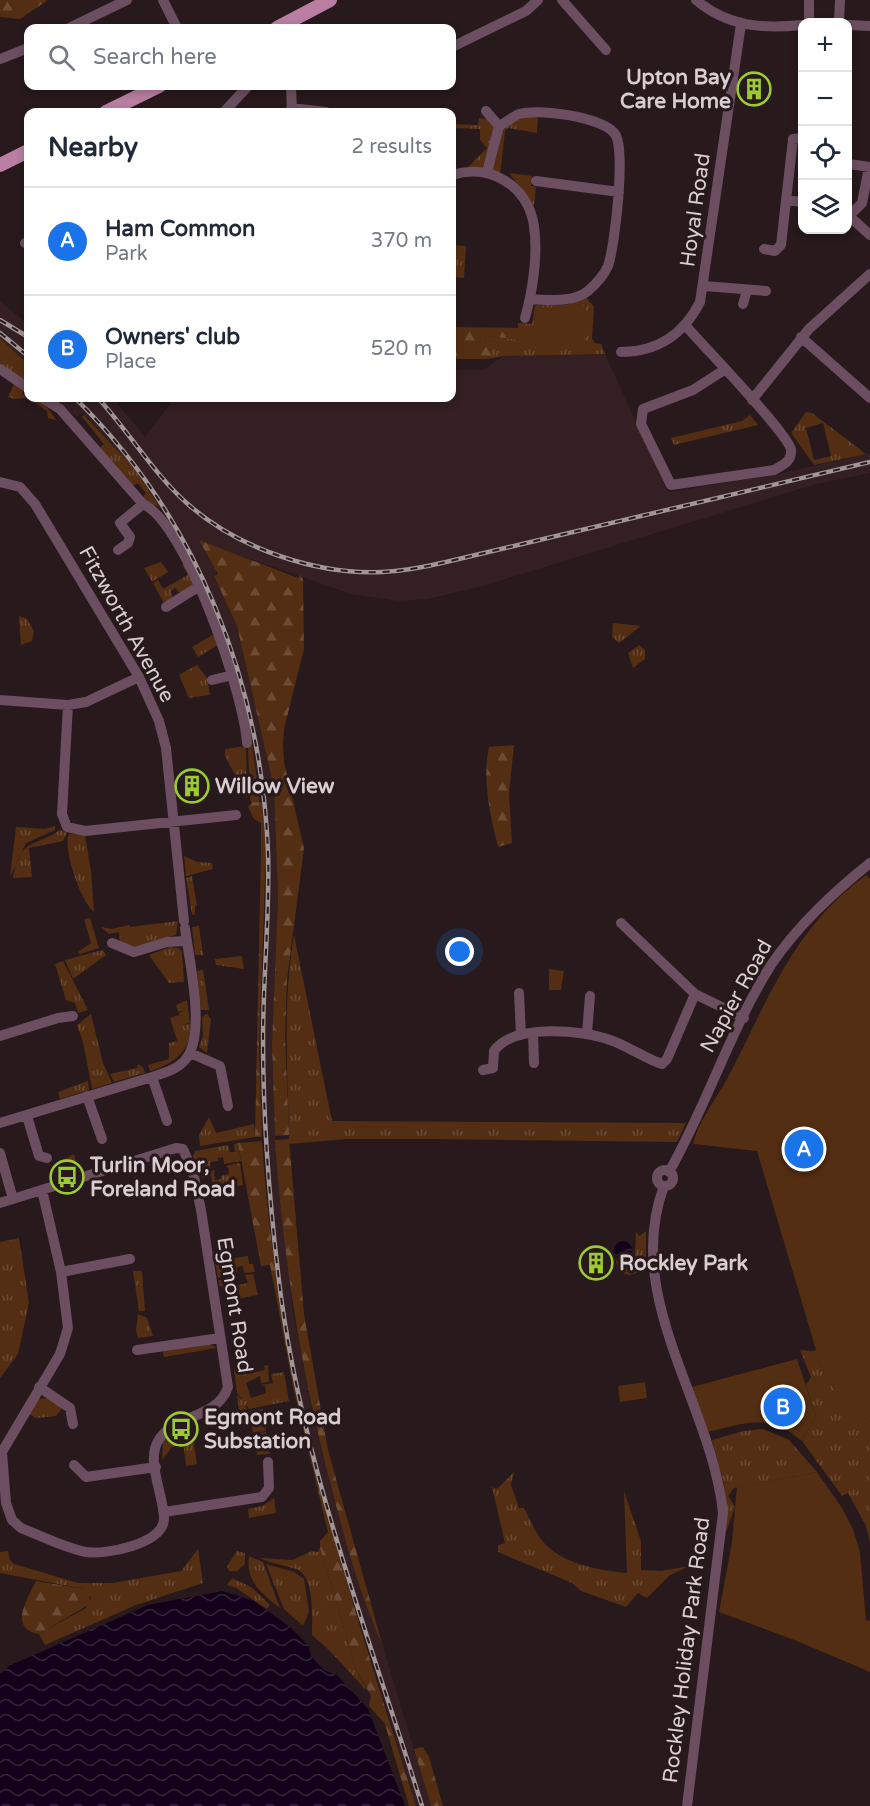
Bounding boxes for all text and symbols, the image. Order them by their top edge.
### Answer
map controls [798,18,852,234]
button: + [798,18,852,72]
search box [24,24,456,90]
icon: search [45,41,78,74]
text: Search here [93,44,217,70]
place label: Upton Bay Care Home [620,65,732,114]
building icon: Upton Bay Care Home [736,71,772,107]
button: − [798,72,852,126]
button: locate [798,126,852,180]
text: Nearby [48,132,138,163]
text: 2 results [352,135,432,159]
street label: Hoyal Road [675,152,716,269]
button: layers [798,180,852,234]
text: Ham Common [105,216,255,242]
text: A [60,229,75,253]
text: 370 m [371,229,432,253]
text: Park [105,242,148,266]
text: Owners' club [105,324,240,350]
text: B [61,337,74,361]
text: 520 m [371,337,432,361]
text: Place [105,350,156,374]
street label: Fitzworth Avenue [73,542,180,707]
building icon: Willow View [174,768,210,804]
place label: Willow View [215,774,335,799]
street label: Napier Road [695,935,778,1057]
your location [445,937,474,966]
pin: A [784,1126,824,1172]
place label: Turlin Moor, Foreland Road [89,1153,236,1202]
bus stop icon: Turlin Moor, Foreland Road [49,1159,85,1195]
street label: Egmont Road [211,1235,258,1375]
building icon: Rockley Park [578,1245,614,1281]
place label: Rockley Park [619,1251,749,1276]
pin: B [764,1384,802,1430]
place label: Egmont Road Substation [204,1405,341,1454]
bus stop icon: Egmont Road Substation [163,1411,199,1447]
street label: Rockley Holiday Park Road [658,1516,715,1784]

